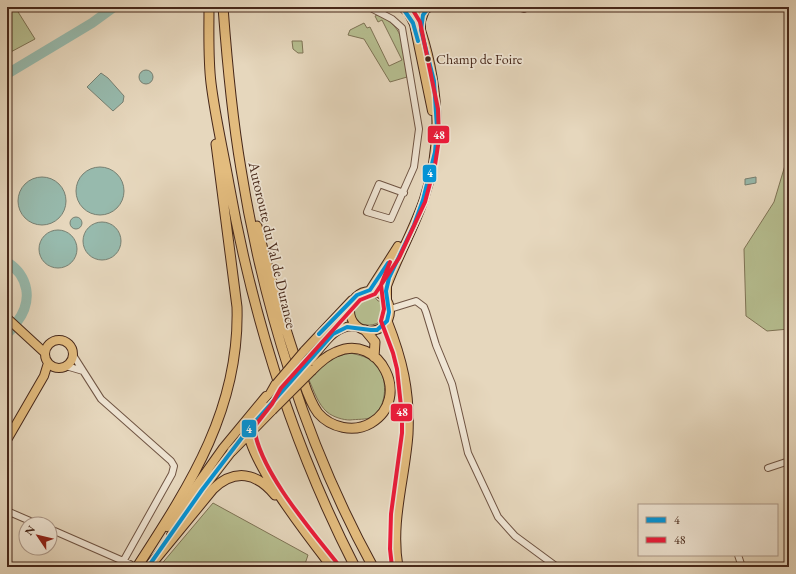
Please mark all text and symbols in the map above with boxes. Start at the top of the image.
place label: Champ de Foire [436,50,523,68]
marker: Champ de Foire [423,54,433,64]
line badge: 48 [427,125,450,144]
text: 48 [433,128,445,142]
street label: Autoroute du Val de Durance [244,159,301,330]
line badge: 4 [422,164,437,183]
text: 4 [427,166,433,180]
line badge: 48 [390,403,413,422]
text: 48 [396,405,408,419]
line badge: 4 [241,419,257,438]
text: 4 [246,422,252,436]
legend [638,504,778,556]
text: 4 [674,512,680,528]
north arrow [18,516,58,556]
text: N [22,523,38,538]
text: 48 [674,532,686,548]

